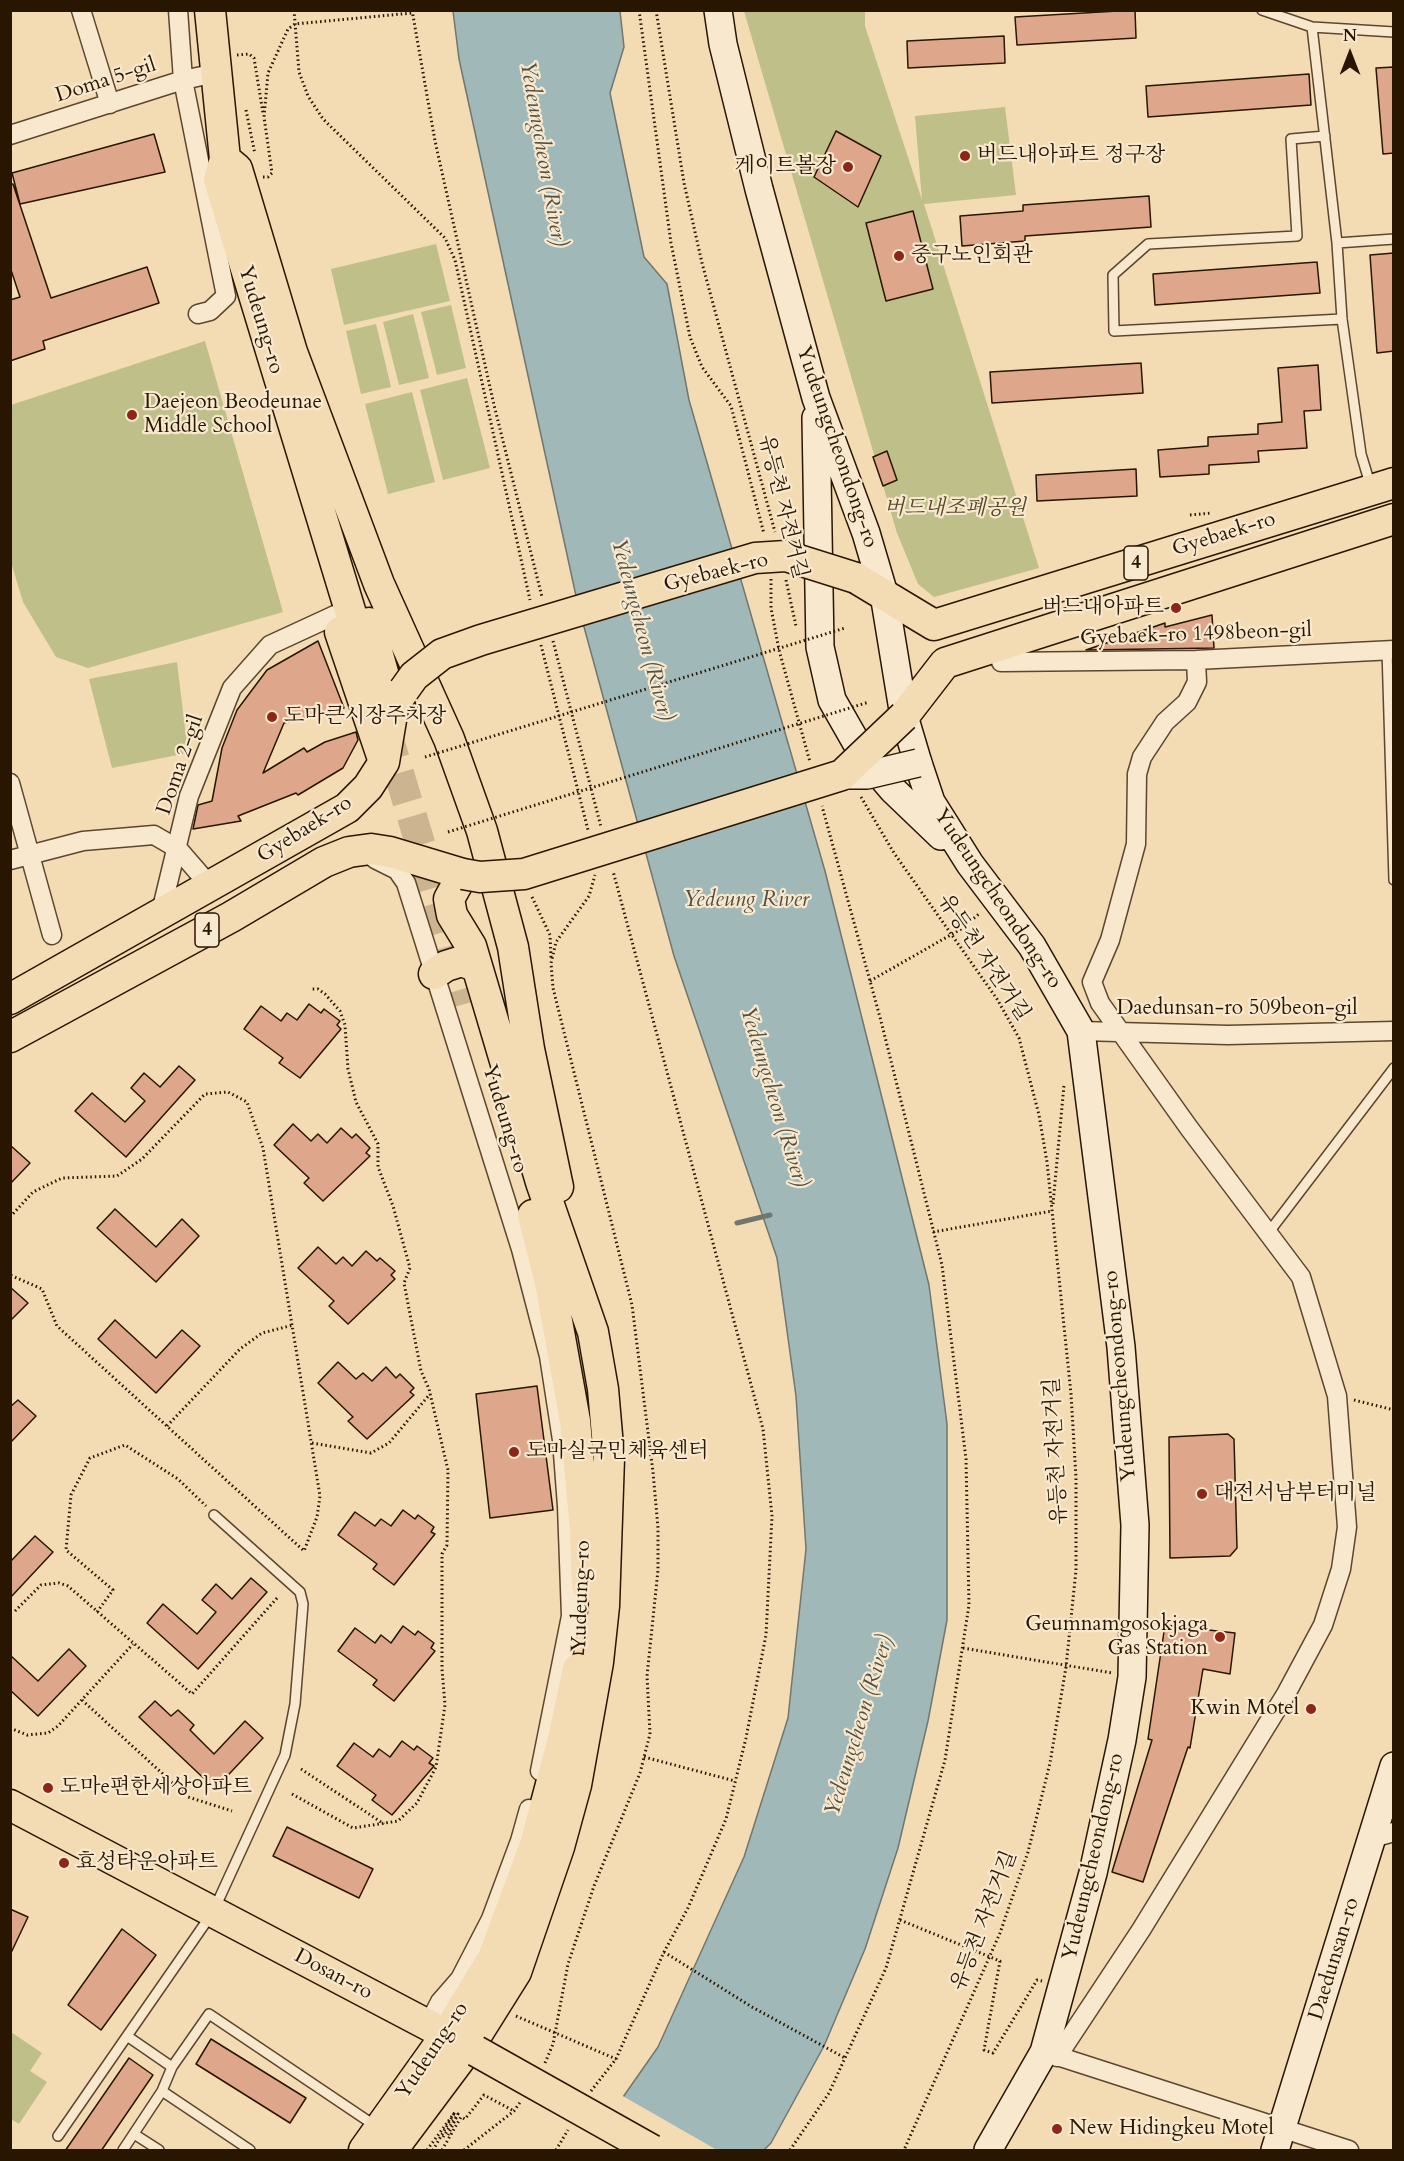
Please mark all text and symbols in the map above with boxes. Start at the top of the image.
north arrow [1320,24,1380,84]
text: N [1343,25,1357,47]
street label: Doma 5-gil [53,53,159,109]
water label: Yedeungcheon (River) [513,59,571,249]
place label: 버드내아파트 정구장 [977,143,1165,169]
marker: 버드내아파트 정구장 [958,149,972,163]
place label: 게이트볼장 [735,154,836,180]
marker: 게이트볼장 [841,160,855,174]
place label: 중구노인회관 [911,243,1033,269]
marker: 중구노인회관 [892,249,906,263]
street label: Yudeung-ro [232,263,288,377]
street label: Yudeungcheondong-ro [790,343,882,551]
place label: Daejeon Beodeunae Middle School [144,390,322,440]
marker: Daejeon Beodeunae Middle School [125,408,139,422]
street label: 유등천 자전거길 [752,432,812,582]
park label: 버드내조폐공원 [884,496,1026,522]
street label: Gyebaek-ro [1169,507,1279,563]
water label: Yedeungcheon (River) [604,536,678,724]
road number: 4 [1124,546,1148,580]
street label: Gyebaek-ro [661,548,771,598]
place label: 버드내아파트 [1042,595,1164,621]
marker: 버드내아파트 [1169,601,1183,615]
street label: Gyebaek-ro 1498beon-gil [1080,618,1312,652]
place label: 도마큰시장주차장 [284,704,446,730]
marker: 도마큰시장주차장 [265,710,279,724]
street label: Doma 2-gil [152,712,210,818]
street label: Gyebaek-ro [253,791,357,869]
street label: Yudeungcheondong-ro [927,804,1067,994]
water label: Yedeung River [683,888,809,914]
street label: 유등천 자전거길 [931,890,1035,1026]
road number: 4 [195,913,219,947]
street label: Daedunsan-ro 509beon-gil [1116,996,1358,1022]
water label: Yedeungcheon (River) [733,1003,813,1191]
street label: Yudeung-ro [476,1062,532,1176]
street label: Yudeungcheondong-ro [1099,1269,1143,1483]
street label: 유등천 자전거길 [1041,1377,1073,1525]
place label: 도마실국민체육센터 [526,1439,709,1465]
marker: 도마실국민체육센터 [507,1445,521,1459]
place label: 대전서남부터미널 [1214,1481,1376,1507]
marker: 대전서남부터미널 [1195,1487,1209,1501]
street label: Yudeung-ro [567,1540,597,1652]
place label: Geumnamgosokjaga Gas Station [1025,1612,1208,1662]
marker: Geumnamgosokjaga Gas Station [1213,1630,1227,1644]
water label: Yedeungcheon (River) [820,1632,900,1820]
place label: Kwin Motel [1190,1696,1299,1722]
marker: Kwin Motel [1304,1702,1318,1716]
street label: Yudeungcheondong-ro [1058,1751,1130,1963]
place label: 도마e편한세상아파트 [60,1775,252,1801]
marker: 도마e편한세상아파트 [41,1781,55,1795]
street label: 유등천 자전거길 [947,1848,1023,1994]
place label: 효성타운아파트 [76,1850,218,1876]
marker: 효성타운아파트 [57,1856,71,1870]
street label: Daedunsan-ro [1304,1895,1366,2023]
street label: Dosan-ro [290,1944,376,2006]
street label: Yudeung-ro [391,1998,475,2104]
place label: New Hidingkeu Motel [1069,2116,1274,2142]
marker: New Hidingkeu Motel [1050,2122,1064,2136]

